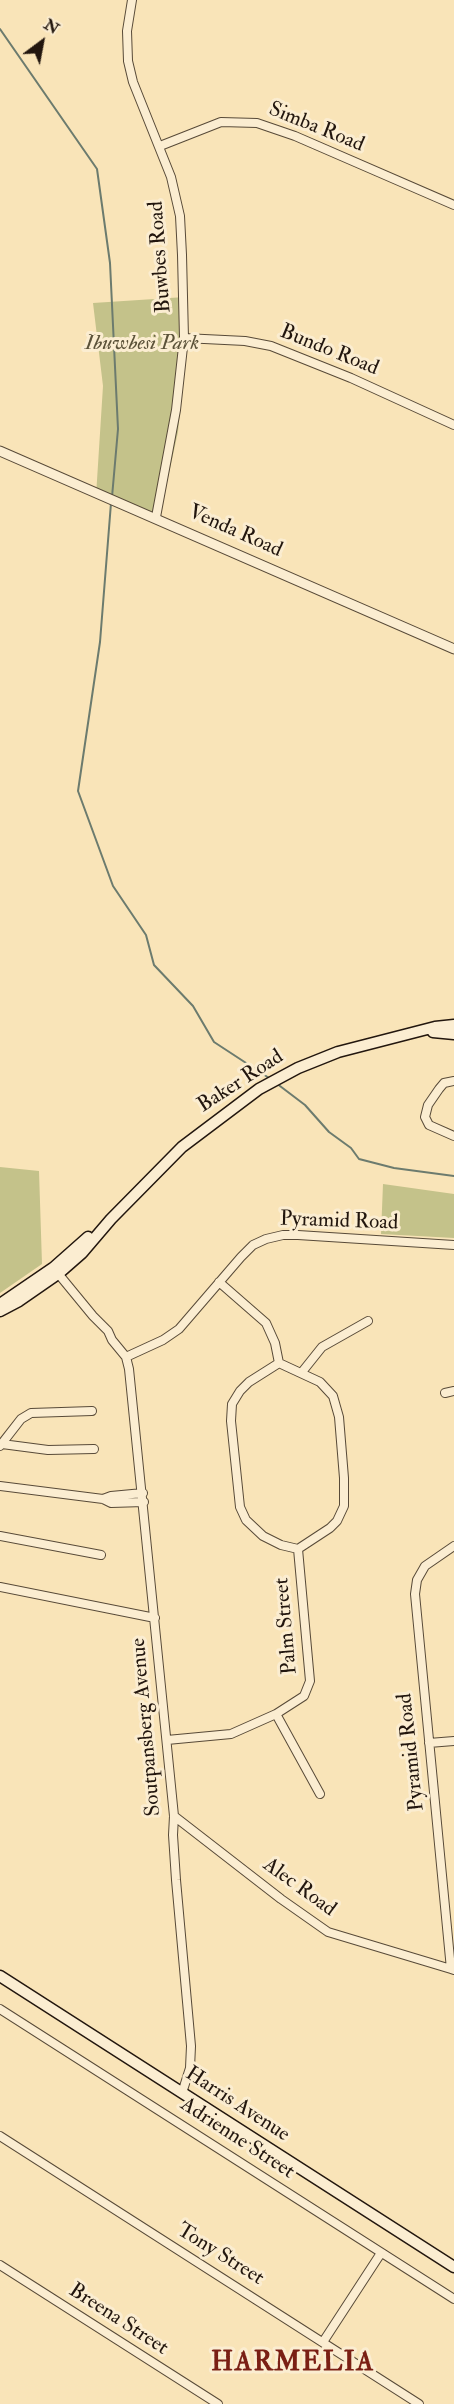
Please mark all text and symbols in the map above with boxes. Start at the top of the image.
north arrow [12,12,72,72]
text: N [40,14,63,39]
street label: Simba Road [265,97,367,159]
street label: Buwbes Road [145,200,177,314]
street label: Bundo Road [276,320,382,382]
park label: Ibuwbesi Park [85,331,199,357]
street label: Venda Road [184,500,286,564]
street label: Baker Road [193,1045,289,1119]
street label: Pyramid Road [279,1207,399,1237]
street label: Palm Street [270,1577,304,1675]
street label: Soutpansberg Avenue [127,1637,167,1817]
street label: Pyramid Road [393,1692,431,1812]
street label: Alec Road [258,1853,340,1923]
street label: Harris Avenue [180,2062,294,2148]
street label: Adrienne Street [175,2093,299,2185]
street label: Tony Street [172,2218,268,2292]
street label: Breena Street [64,2279,172,2361]
district label: HARMELIA [211,2348,375,2380]

